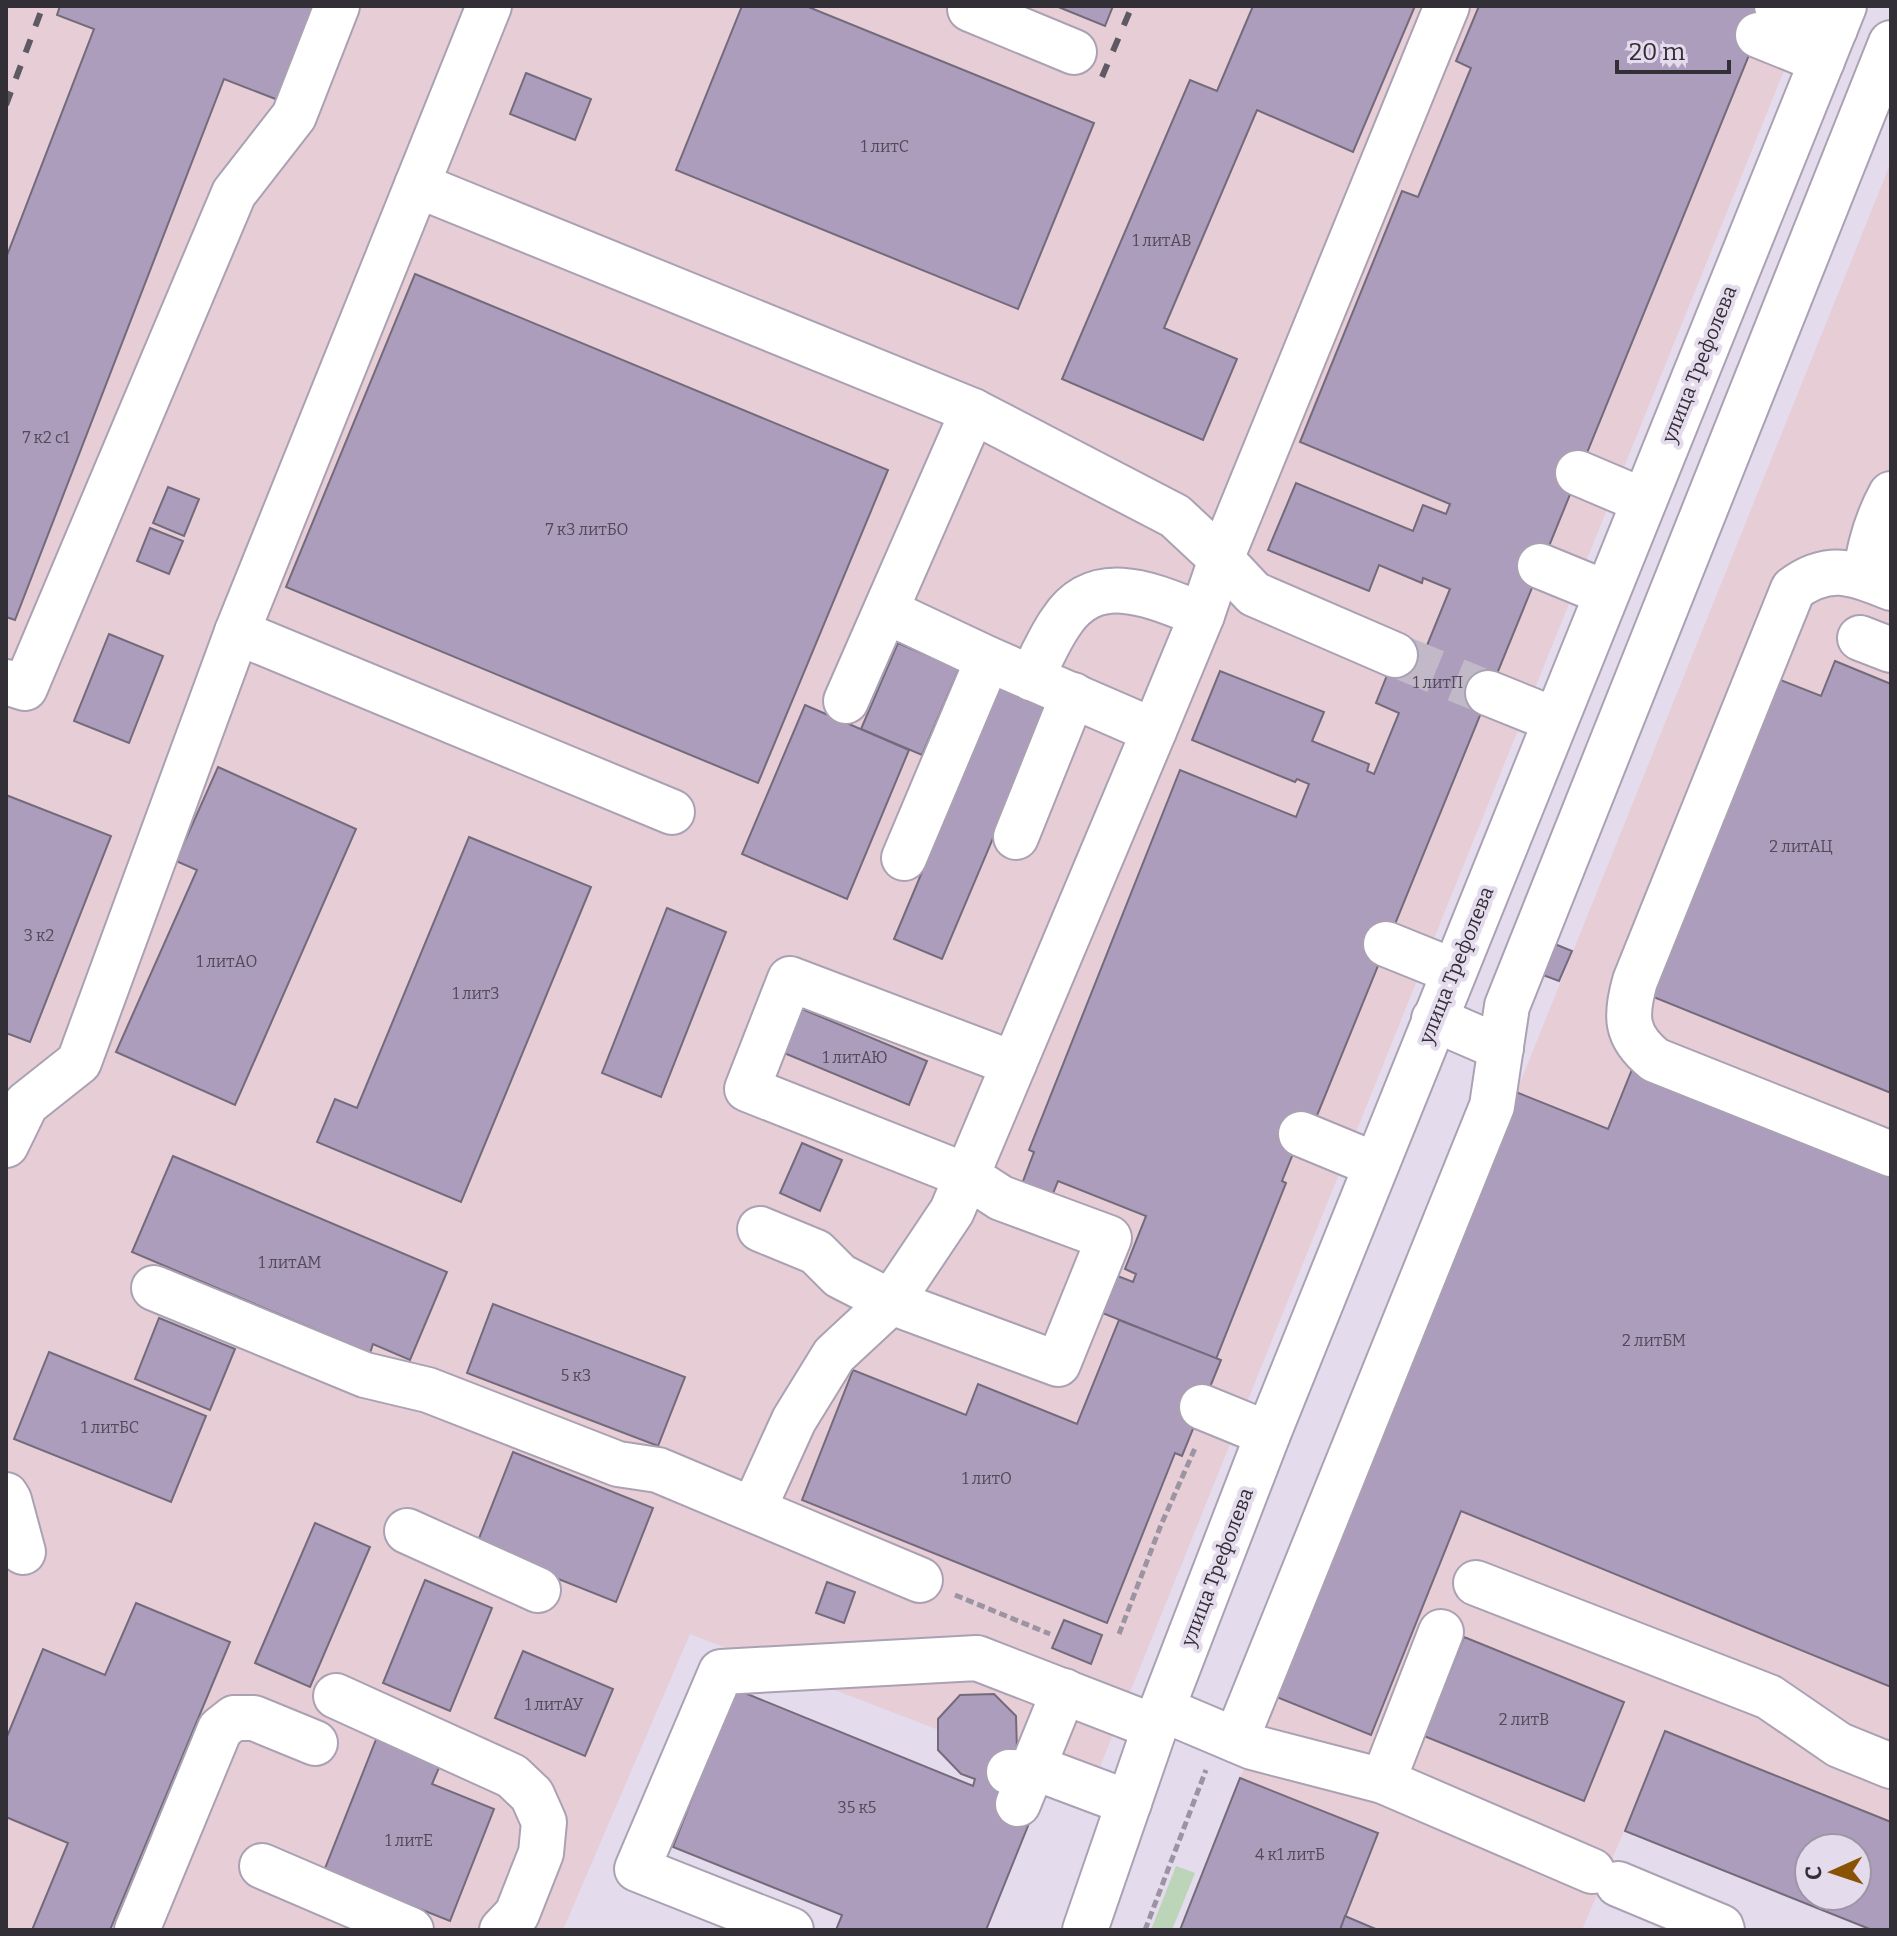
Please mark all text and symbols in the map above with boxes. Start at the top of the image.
scale bar [1617,24,1729,74]
text: 20 m [1629,38,1685,66]
house number: 1 литС [861,137,909,156]
house number: 1 литАВ [1132,231,1192,250]
street label: улица Трефолева [1656,282,1741,447]
house number: 7 к2 с1 [22,428,70,447]
house number: 7 к3 литБО [546,520,628,539]
house number: 1 литП [1413,673,1463,692]
house number: 2 литАЦ [1769,837,1833,856]
street label: улица Трефолева [1413,883,1498,1048]
house number: 3 к2 [24,926,54,945]
house number: 1 литАО [197,952,257,971]
house number: 1 литЗ [452,984,500,1003]
house number: 1 литАЮ [822,1048,888,1067]
house number: 1 литАМ [258,1253,322,1272]
house number: 2 литБМ [1622,1331,1686,1350]
house number: 5 к3 [561,1366,591,1385]
house number: 1 литБС [81,1418,139,1437]
house number: 1 литО [962,1469,1012,1488]
street label: улица Трефолева [1175,1485,1258,1650]
house number: 1 литАУ [525,1695,584,1714]
house number: 2 литВ [1499,1710,1549,1729]
house number: 35 к5 [838,1798,876,1817]
house number: 1 литЕ [385,1831,433,1850]
north arrow [1793,1832,1873,1912]
house number: 4 к1 литБ [1255,1845,1325,1864]
text: С [1800,1865,1827,1881]

